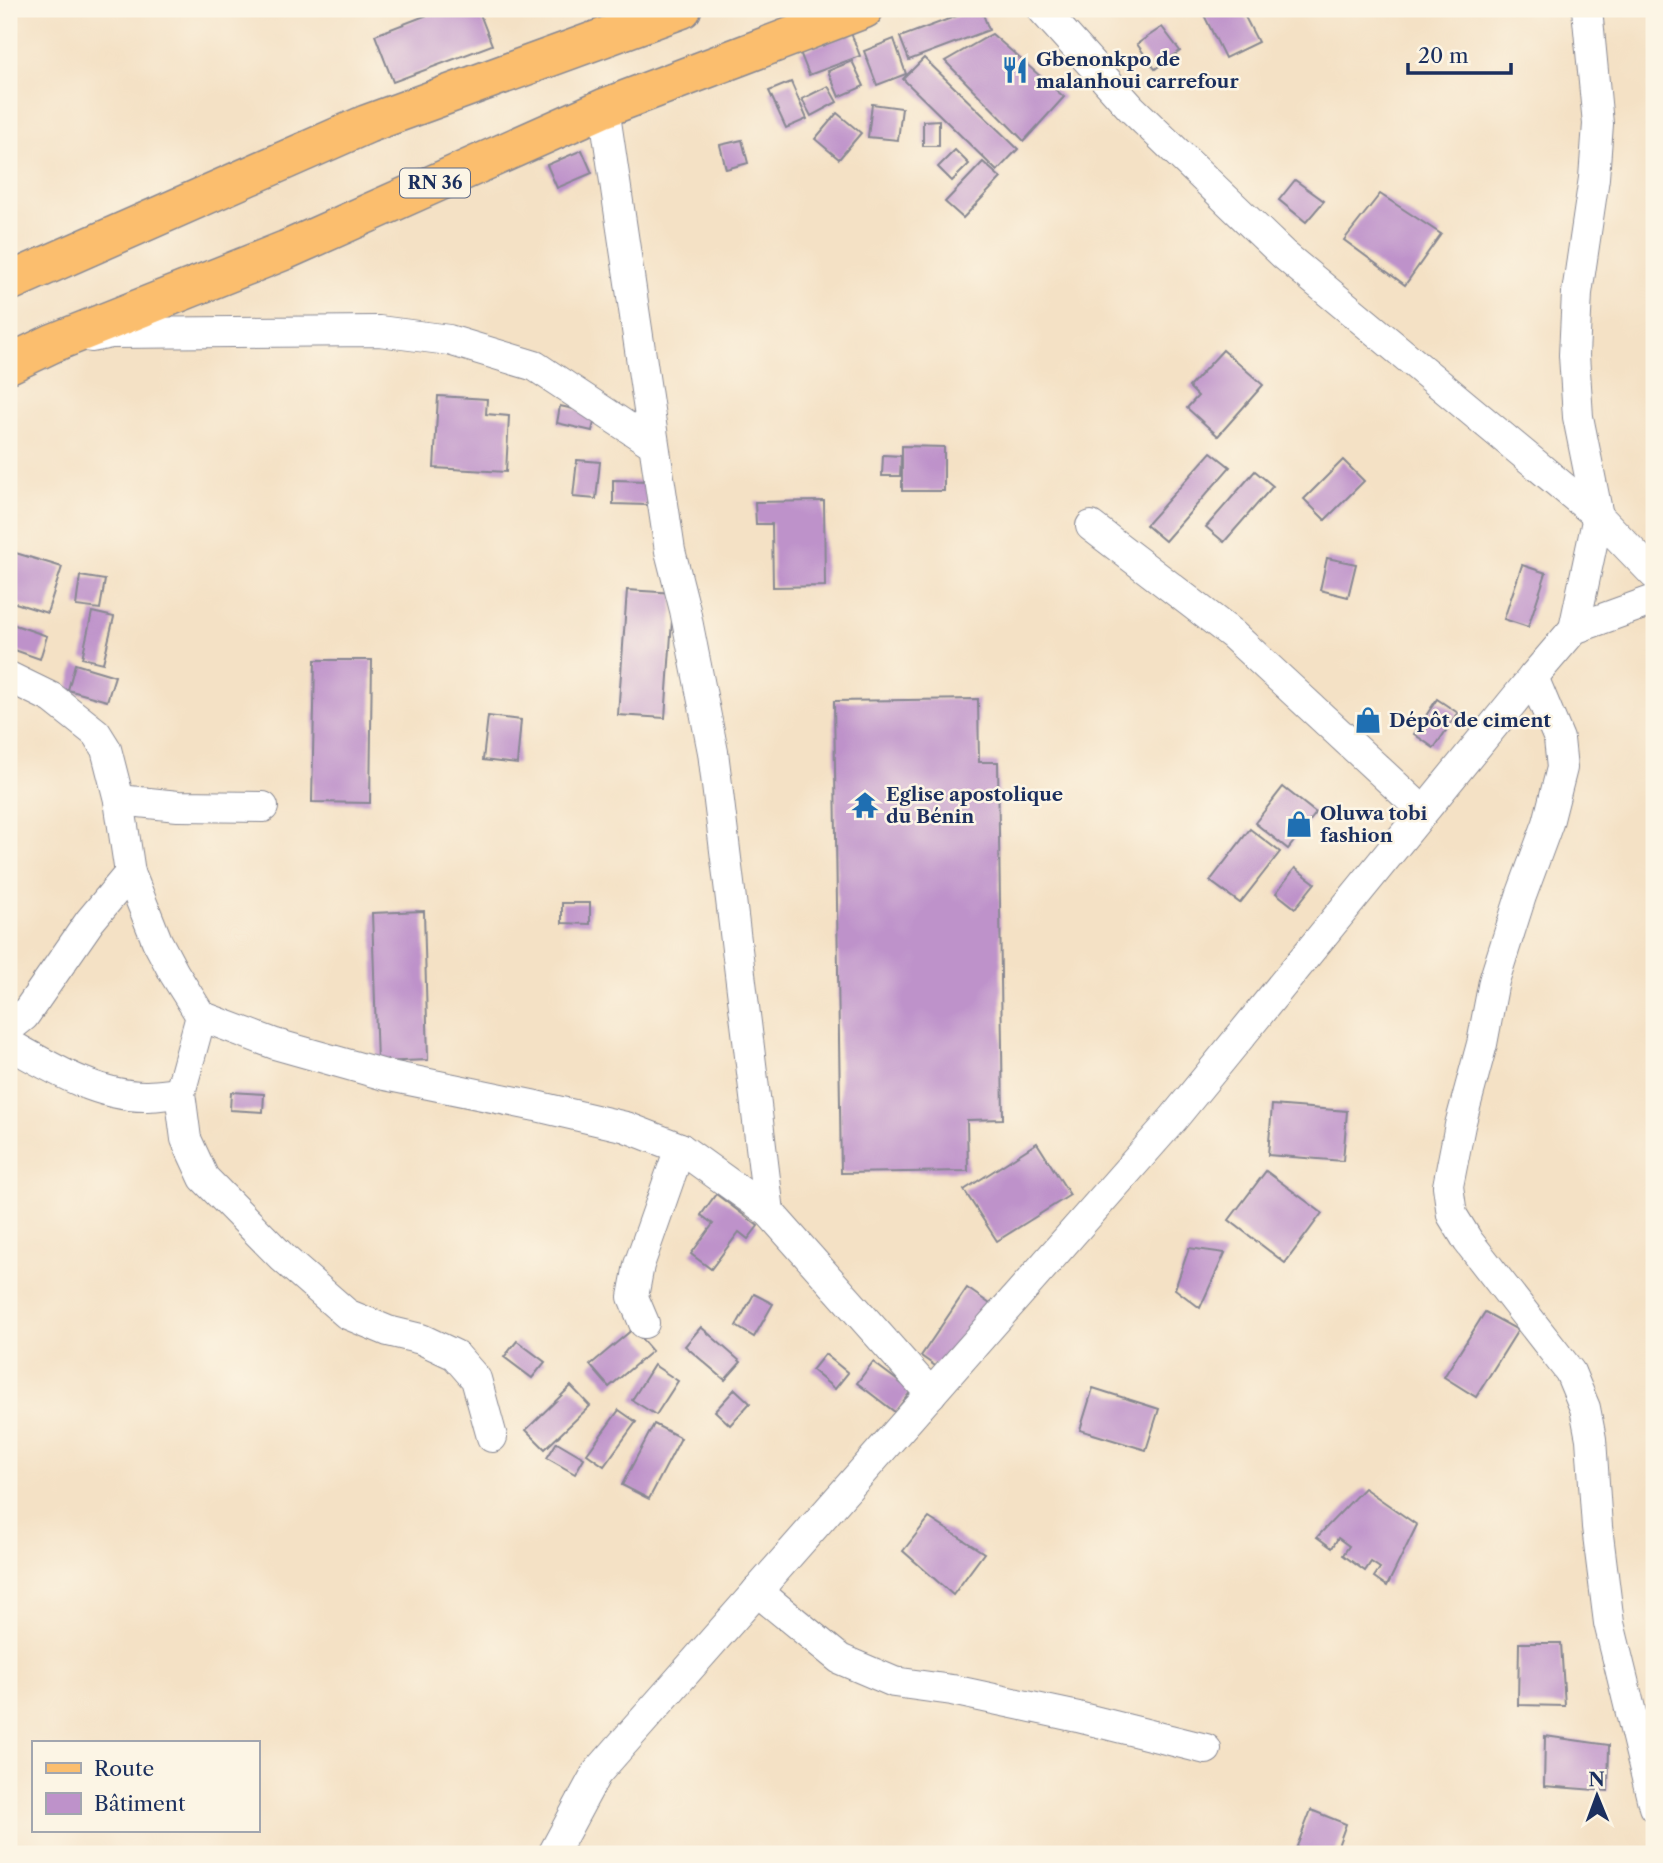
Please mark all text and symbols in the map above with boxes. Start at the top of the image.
scale bar [1408,32,1511,76]
text: 20 m [1418,43,1469,68]
place label: Gbenonkpo de malanhoui carrefour [1036,48,1239,93]
restaurant icon: Gbenonkpo de malanhoui carrefour [1000,55,1030,85]
road number: RN 36 [400,168,470,198]
shop icon: Dépôt de ciment [1353,705,1383,735]
place label: Dépôt de ciment [1389,709,1551,732]
place label: Eglise apostolique du Bénin [886,783,1063,828]
temple icon: Eglise apostolique du Bénin [850,790,880,820]
place label: Oluwa tobi fashion [1320,802,1428,847]
shop icon: Oluwa tobi fashion [1284,809,1314,839]
legend [32,1741,259,1832]
text: Route [94,1756,154,1781]
north arrow [1562,1762,1632,1832]
text: N [1588,1768,1605,1791]
text: Bâtiment [94,1791,186,1816]

